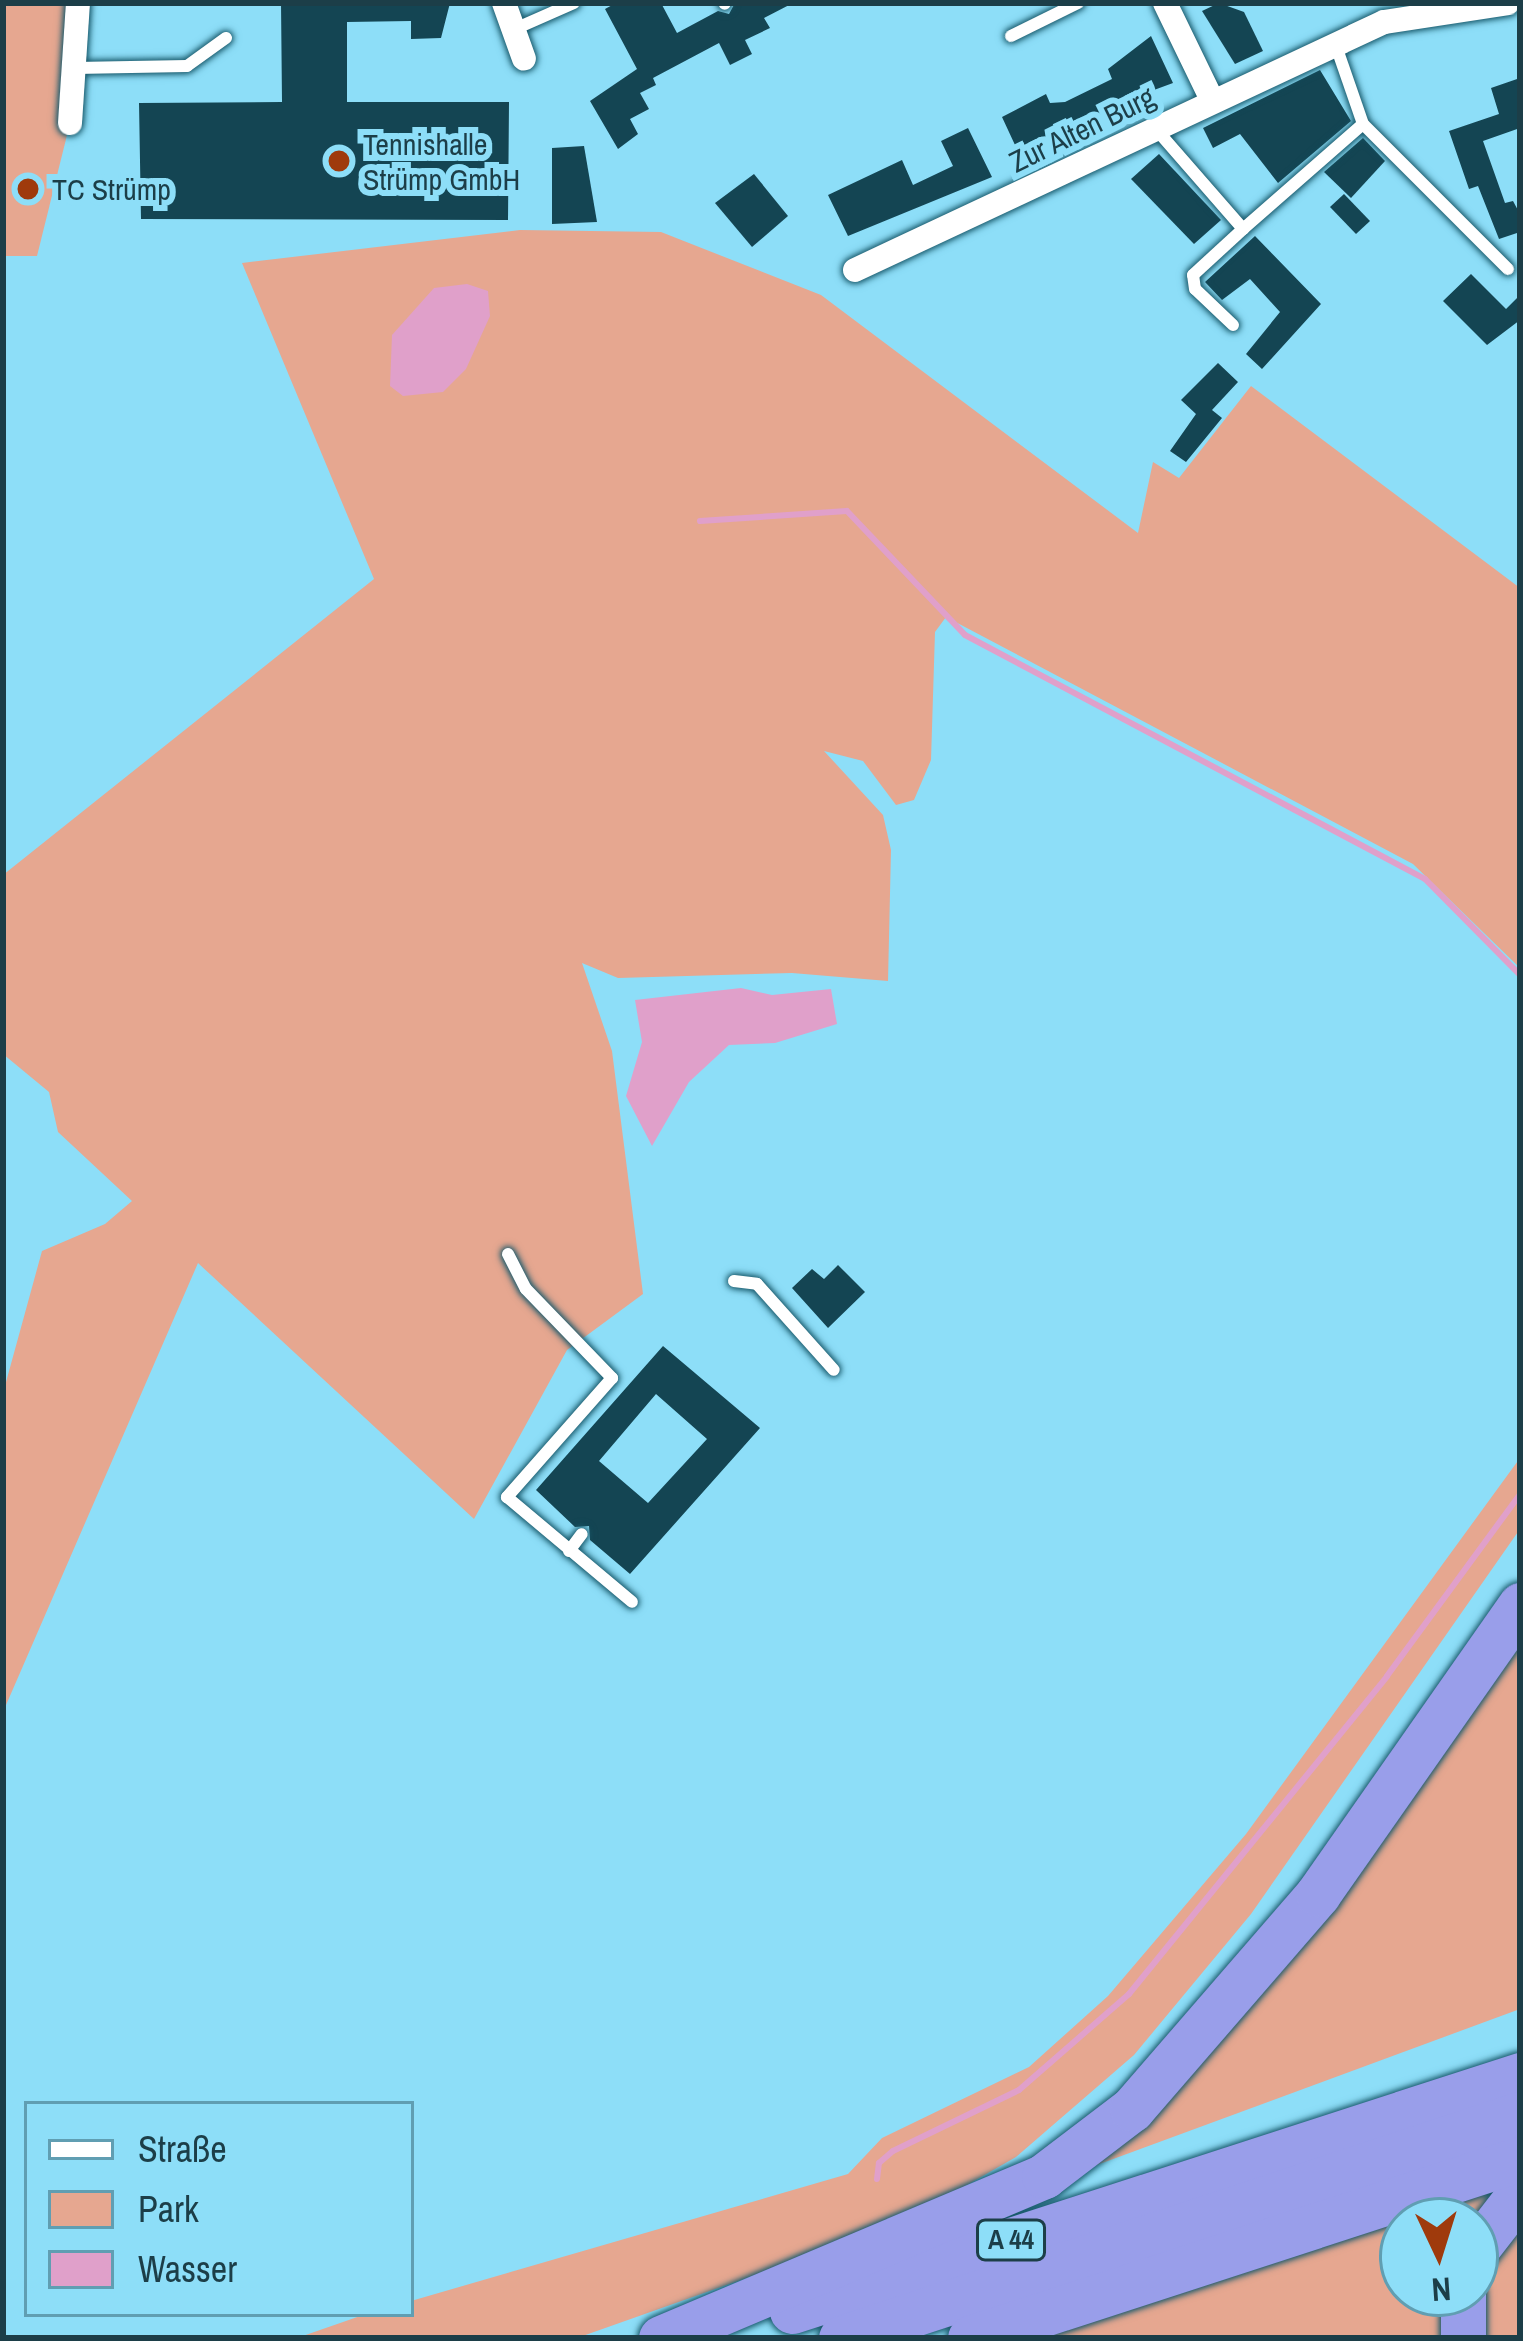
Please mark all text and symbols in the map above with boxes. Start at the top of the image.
street label: Zur Alten Burg [1003,78,1161,180]
place label: Tennishalle Strümp GmbH [363,126,520,196]
marker: Tennishalle Strümp GmbH [326,148,352,174]
place label: TC Strümp [52,171,171,207]
marker: TC Strümp [15,176,41,202]
legend [24,2101,414,2317]
text: Straße [138,2125,227,2173]
text: Park [138,2185,199,2233]
north arrow [1379,2197,1499,2317]
road number: A 44 [975,2219,1047,2261]
text: Wasser [138,2245,237,2293]
text: N [1430,2267,1453,2313]

